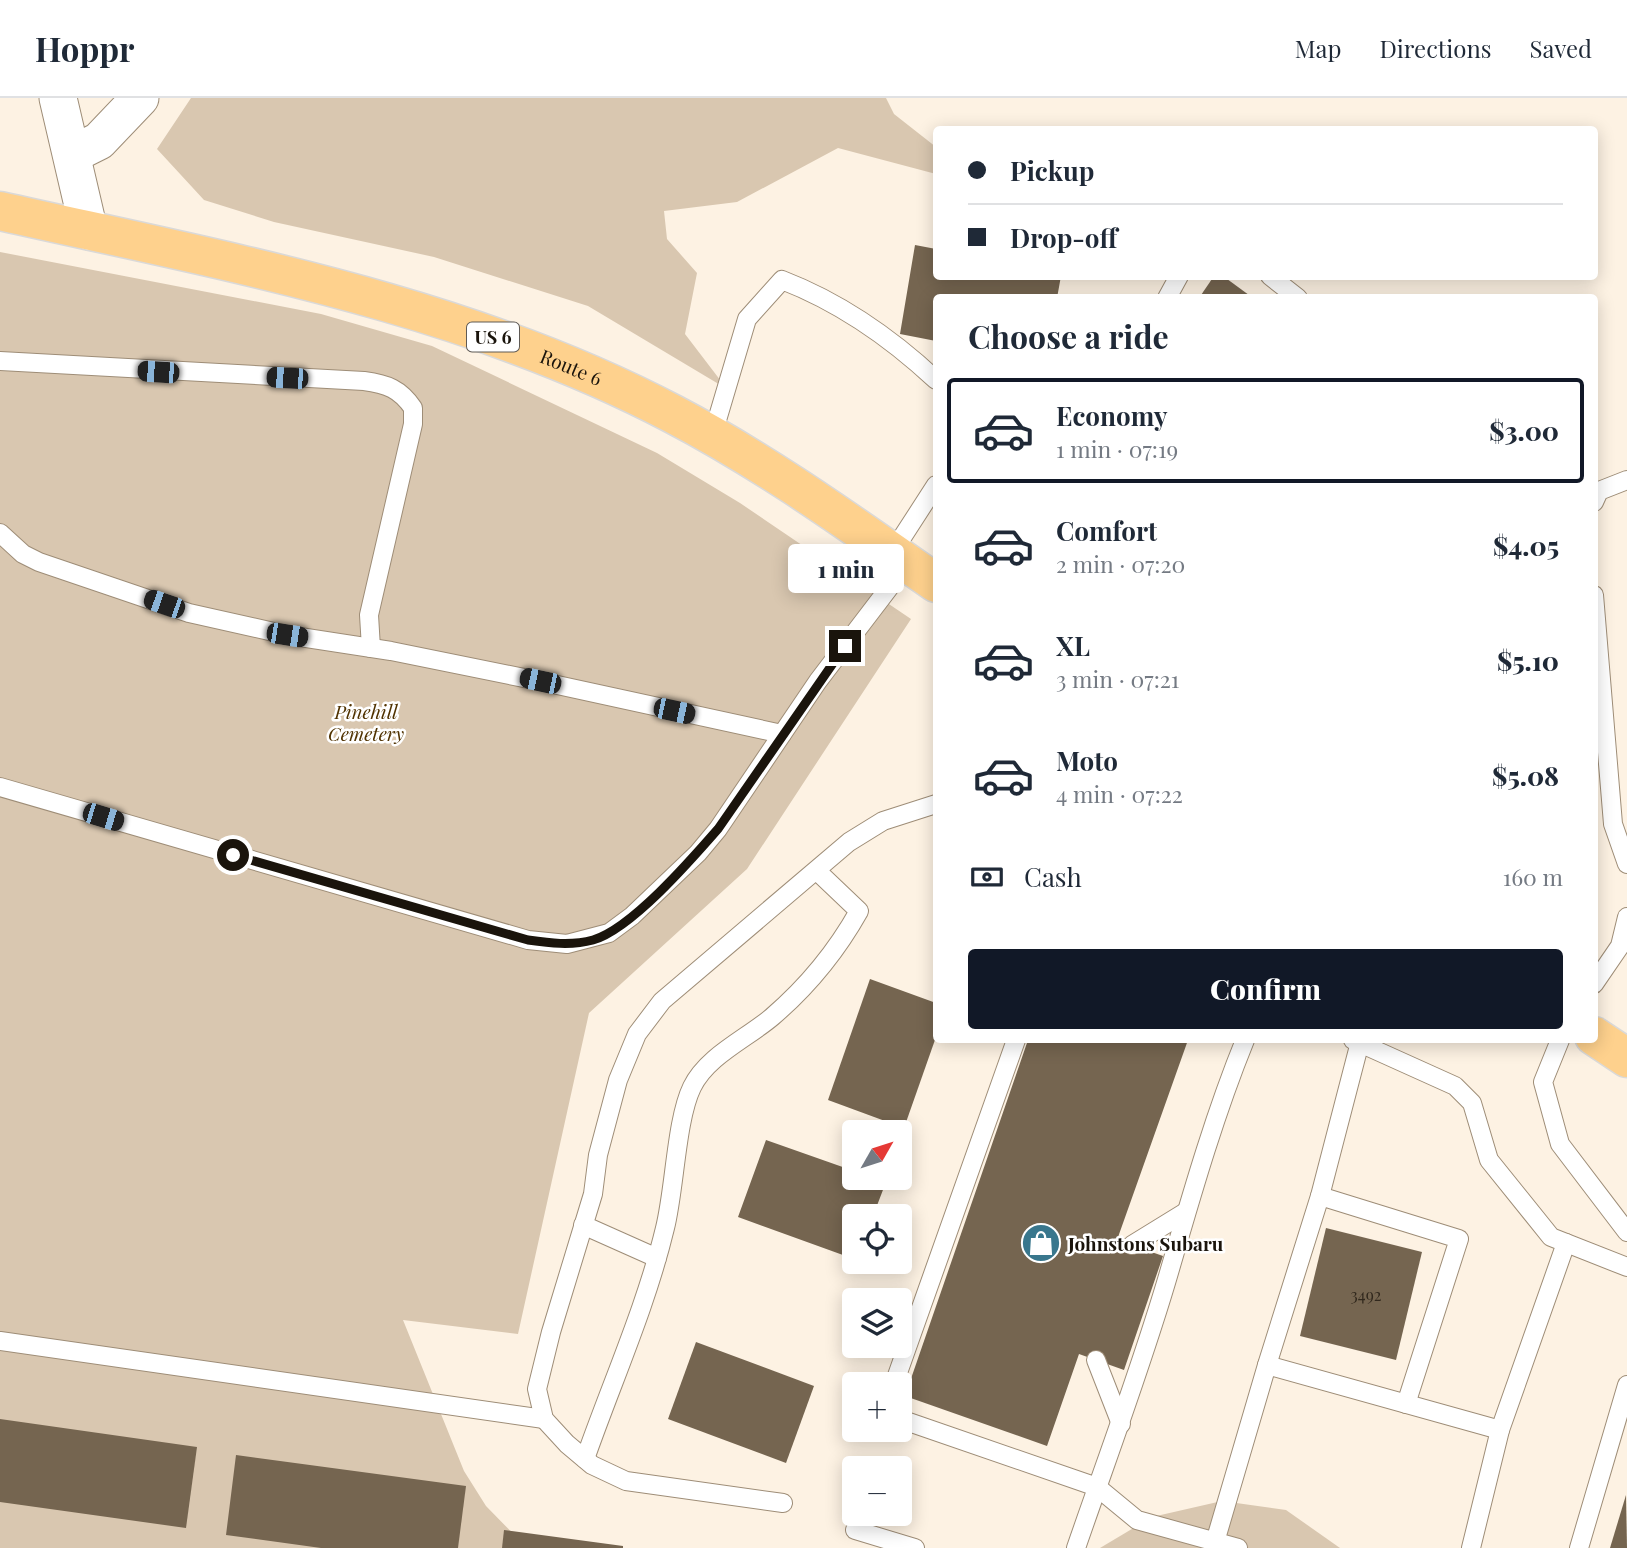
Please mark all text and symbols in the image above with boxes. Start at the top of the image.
text: Hoppr [35,26,134,70]
text: Map [1295,32,1341,64]
text: Directions [1379,32,1492,64]
text: Saved [1530,32,1592,64]
text: Pickup [1010,153,1094,188]
text: Drop-off [1010,220,1117,255]
text: Choose a ride [968,314,1169,357]
road number: US 6 [467,323,519,352]
street label: Route 6 [537,342,607,391]
car [137,360,180,384]
car [266,366,309,390]
text: Economy [1056,398,1167,433]
icon: car [972,399,1035,462]
text: $3.00 [1489,413,1559,448]
text: 1 min · 07:19 [1056,433,1178,464]
text: Comfort [1056,513,1157,548]
icon: car [972,514,1035,577]
text: $4.05 [1493,528,1559,563]
callout: 1 min [787,545,903,594]
text: 2 min · 07:20 [1056,548,1185,579]
text: 1 min [818,553,874,584]
car [141,587,188,621]
car [265,621,310,649]
text: XL [1056,628,1090,663]
icon: car [972,629,1035,692]
route end [829,630,861,662]
text: $5.10 [1497,643,1559,678]
text: 3 min · 07:21 [1056,663,1179,694]
car [518,666,563,696]
car [652,696,697,726]
park label: Pinehill Cemetery [328,698,404,746]
text: Moto [1056,743,1118,778]
icon: car [972,744,1035,807]
text: $5.08 [1492,758,1559,793]
text: 4 min · 07:22 [1056,778,1183,809]
car [80,801,127,833]
route start [217,839,249,871]
icon: cash [968,858,1006,896]
text: Cash [1024,859,1082,894]
text: 160 m [1503,861,1563,892]
button: Confirm [968,949,1563,1029]
north arrow [842,1120,912,1190]
map controls [842,1120,912,1526]
button: locate [842,1204,912,1274]
shop icon: Johnstons Subaru [1020,1222,1062,1264]
place label: Johnstons Subaru [1067,1230,1224,1256]
house number: 3492 [1351,1284,1381,1305]
button: layers [842,1288,912,1358]
button: + [842,1372,912,1442]
button: − [842,1456,912,1526]

